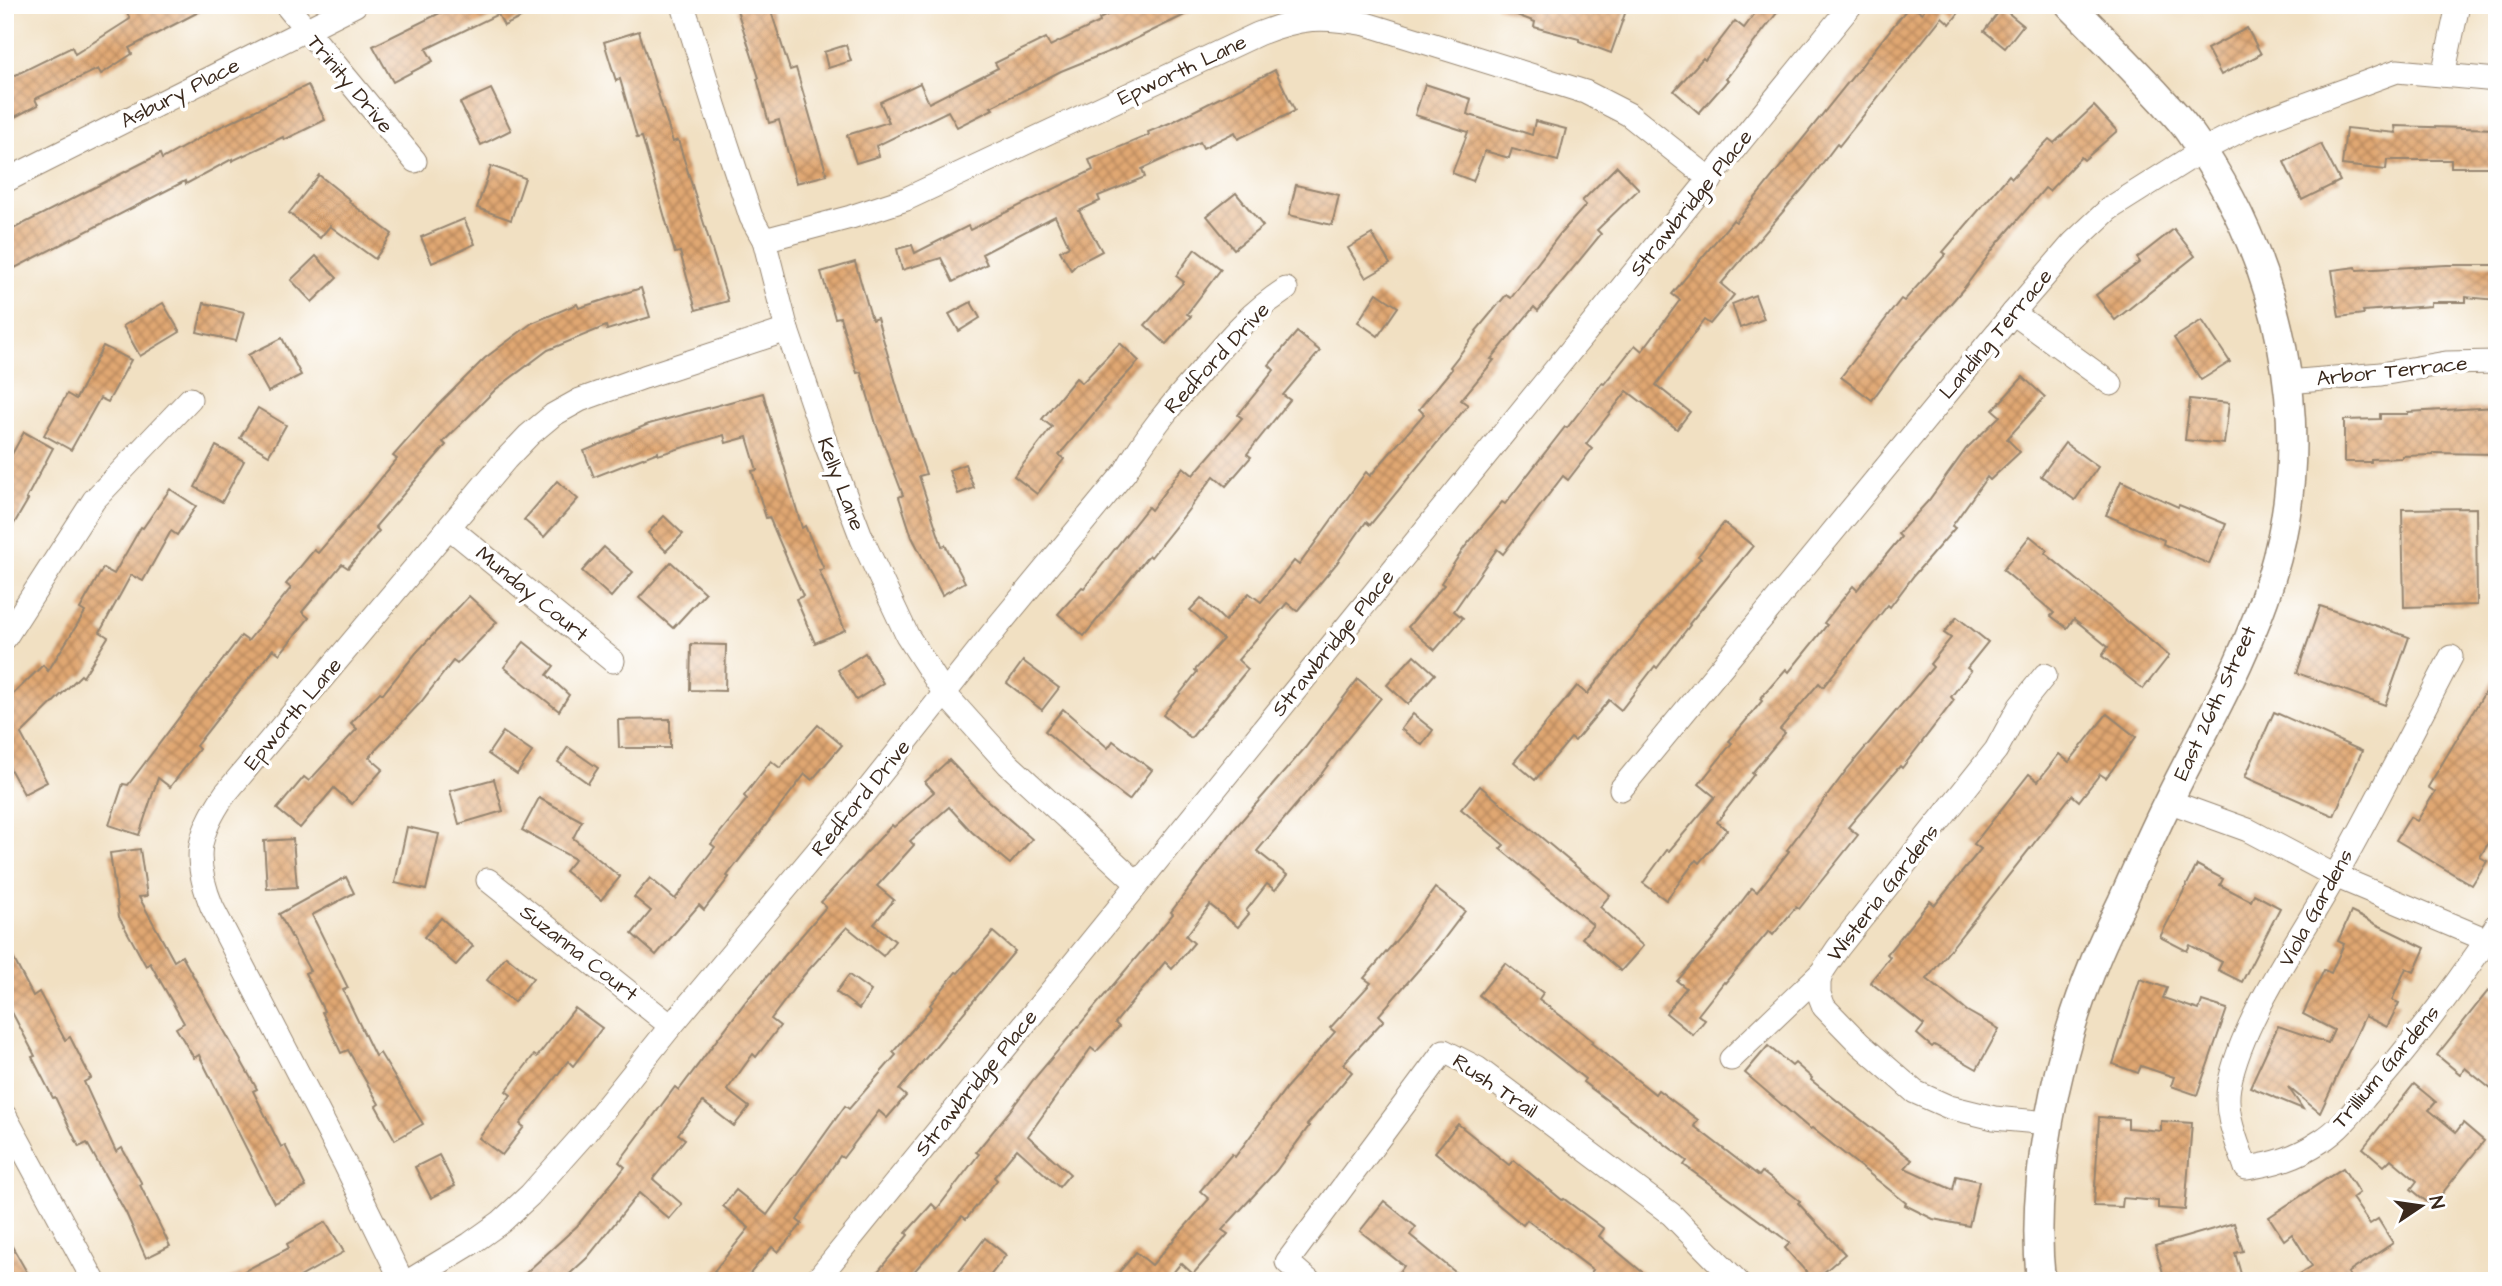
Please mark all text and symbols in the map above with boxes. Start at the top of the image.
street label: Trinity Drive [299,28,400,141]
street label: Epworth Lane [1113,28,1251,113]
street label: Asbury Place [116,51,245,137]
street label: Strawbridge Place [1623,123,1761,284]
street label: Landing Terrace [1933,262,2061,407]
street label: Redford Drive [1158,296,1276,420]
street label: Arbor Terrace [2315,349,2469,393]
street label: Kelly Lane [808,433,872,536]
street label: Munday Court [468,540,595,650]
street label: Strawbridge Place [1265,563,1403,724]
street label: East 26th Street [2166,620,2264,785]
street label: Epworth Lane [237,651,350,777]
street label: Redford Drive [805,733,917,863]
street label: Wisteria Gardens [1820,818,1946,968]
street label: Viola Gardens [2272,844,2360,972]
street label: Suzanna Court [514,898,645,1009]
street label: Trillium Gardens [2326,999,2446,1135]
street label: Strawbridge Place [908,1003,1046,1164]
street label: Rush Trail [1447,1047,1543,1125]
north arrow [2386,1170,2456,1240]
text: N [2422,1194,2451,1211]

